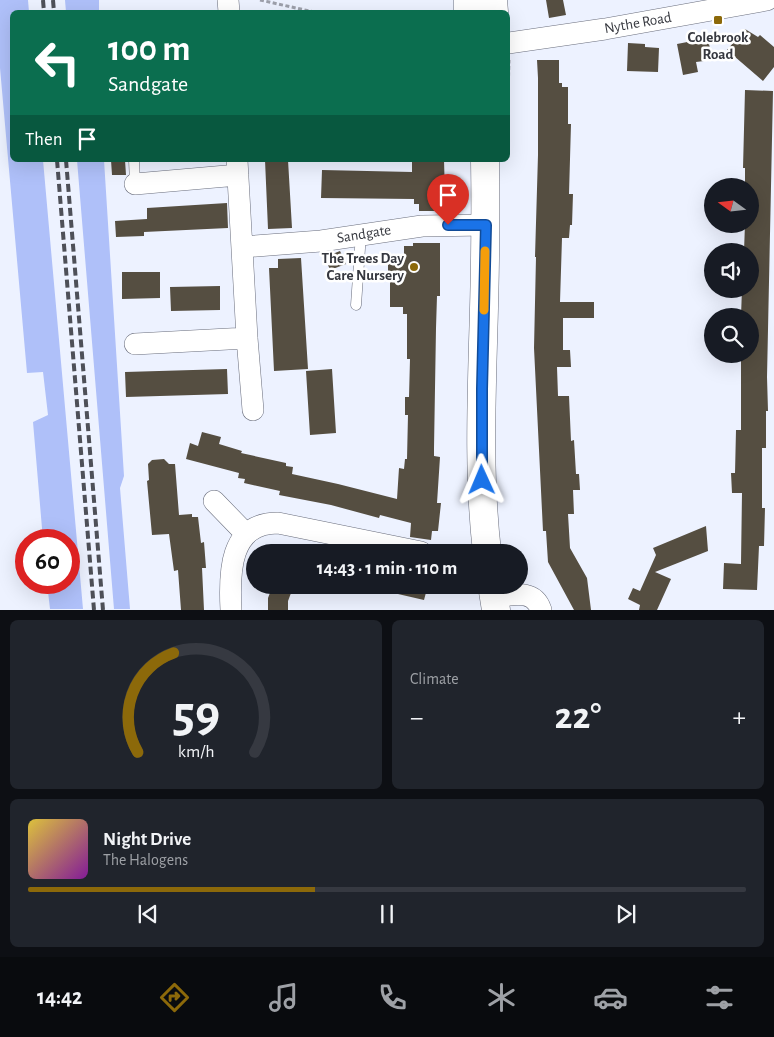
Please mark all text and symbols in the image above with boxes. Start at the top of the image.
street label: Nythe Road [603,10,673,36]
marker: Colebrook Road [712,14,724,26]
icon: left [25,30,90,95]
place label: Colebrook Road [687,30,749,62]
text: 100 m [108,32,191,67]
text: Sandgate [108,73,188,95]
icon: arrive [73,125,101,153]
text: Then [25,130,63,149]
pin [427,174,469,225]
north arrow [704,178,759,232]
map controls [704,178,759,363]
icon: arrive [434,181,462,209]
street label: Sandgate [336,222,392,246]
button: sound [704,243,759,298]
place label: The Trees Day Care Nursery [321,251,404,283]
marker: The Trees Day Care Nursery [408,261,420,273]
button: search [704,308,759,363]
position arrow [455,453,507,505]
speed limit sign: 60 [15,529,80,594]
text: 14:43 · 1 min · 110 m [317,559,457,578]
text: Climate [410,671,459,687]
text: 59 [172,689,220,741]
text: 22° [555,698,601,736]
text: − [410,704,423,732]
text: + [733,704,746,732]
text: km/h [178,743,214,761]
text: Night Drive [103,830,191,849]
text: The Halogens [103,852,188,868]
icon: previous [134,900,162,928]
icon: pause [373,900,401,928]
icon: next [612,900,640,928]
icon: directions [157,980,192,1015]
icon: music [266,980,301,1015]
icon: phone [375,980,410,1015]
icon: climate [484,980,519,1015]
icon: car [593,980,628,1015]
icon: filters [702,980,737,1015]
text: 14:42 [37,986,82,1008]

